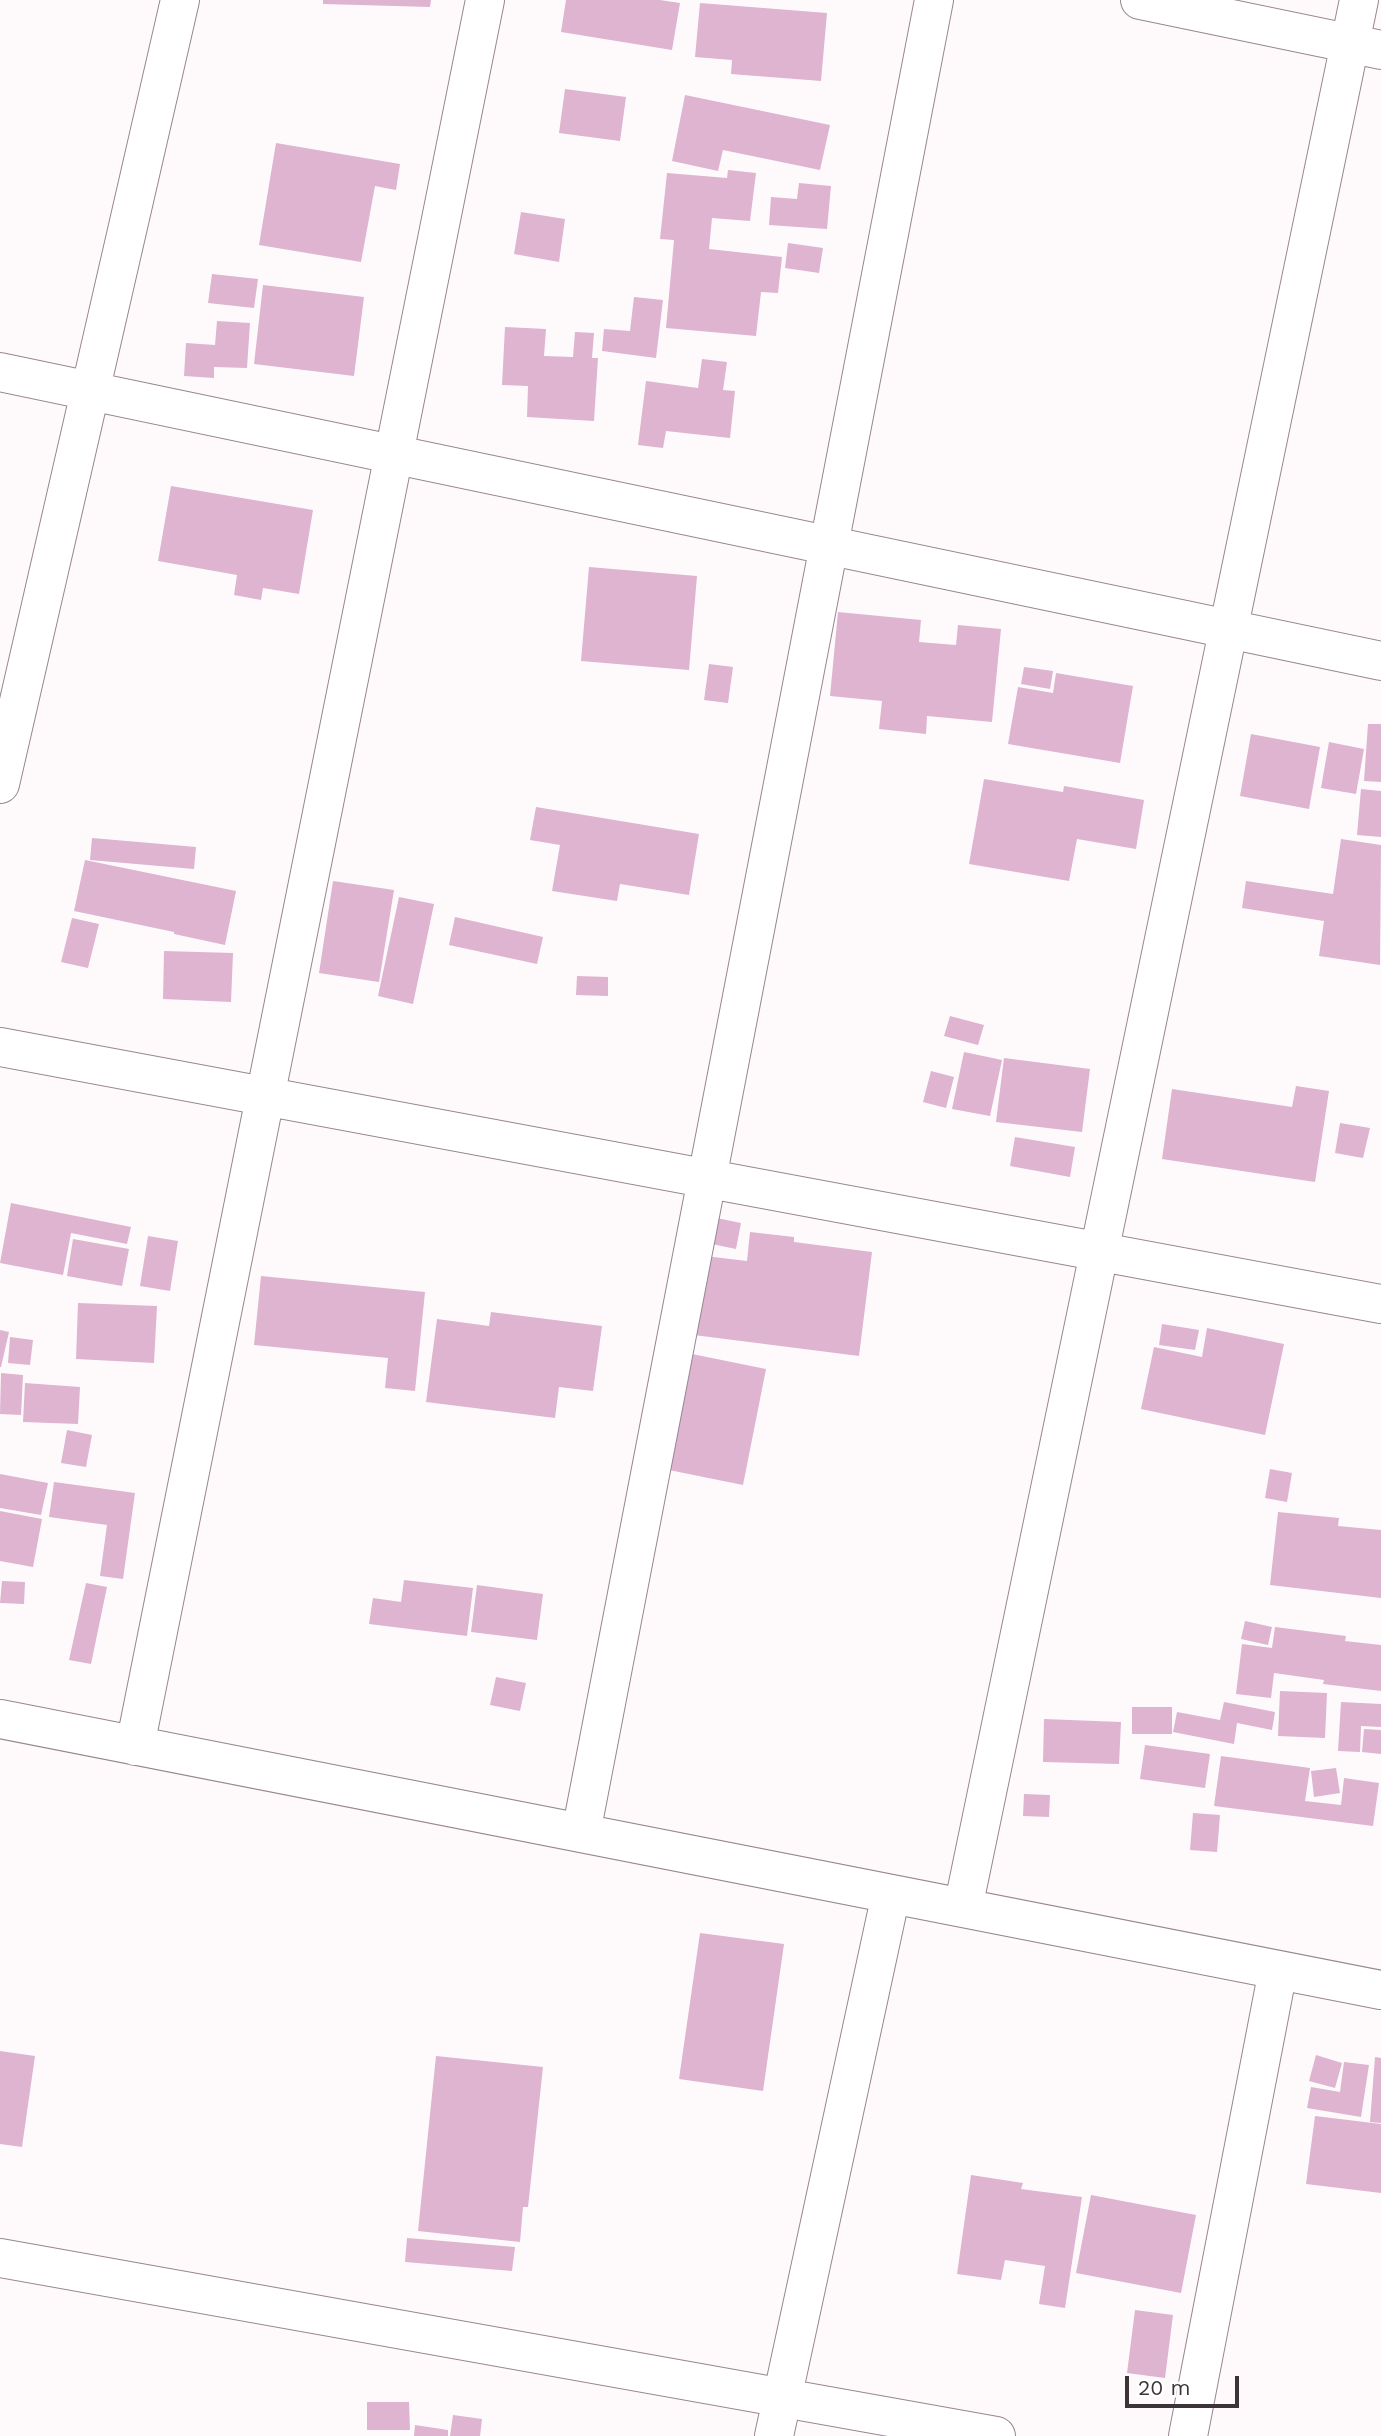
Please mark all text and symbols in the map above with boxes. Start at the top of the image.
scale bar [1129,2362,1243,2406]
text: 20 m [1138,2375,1190,2400]

